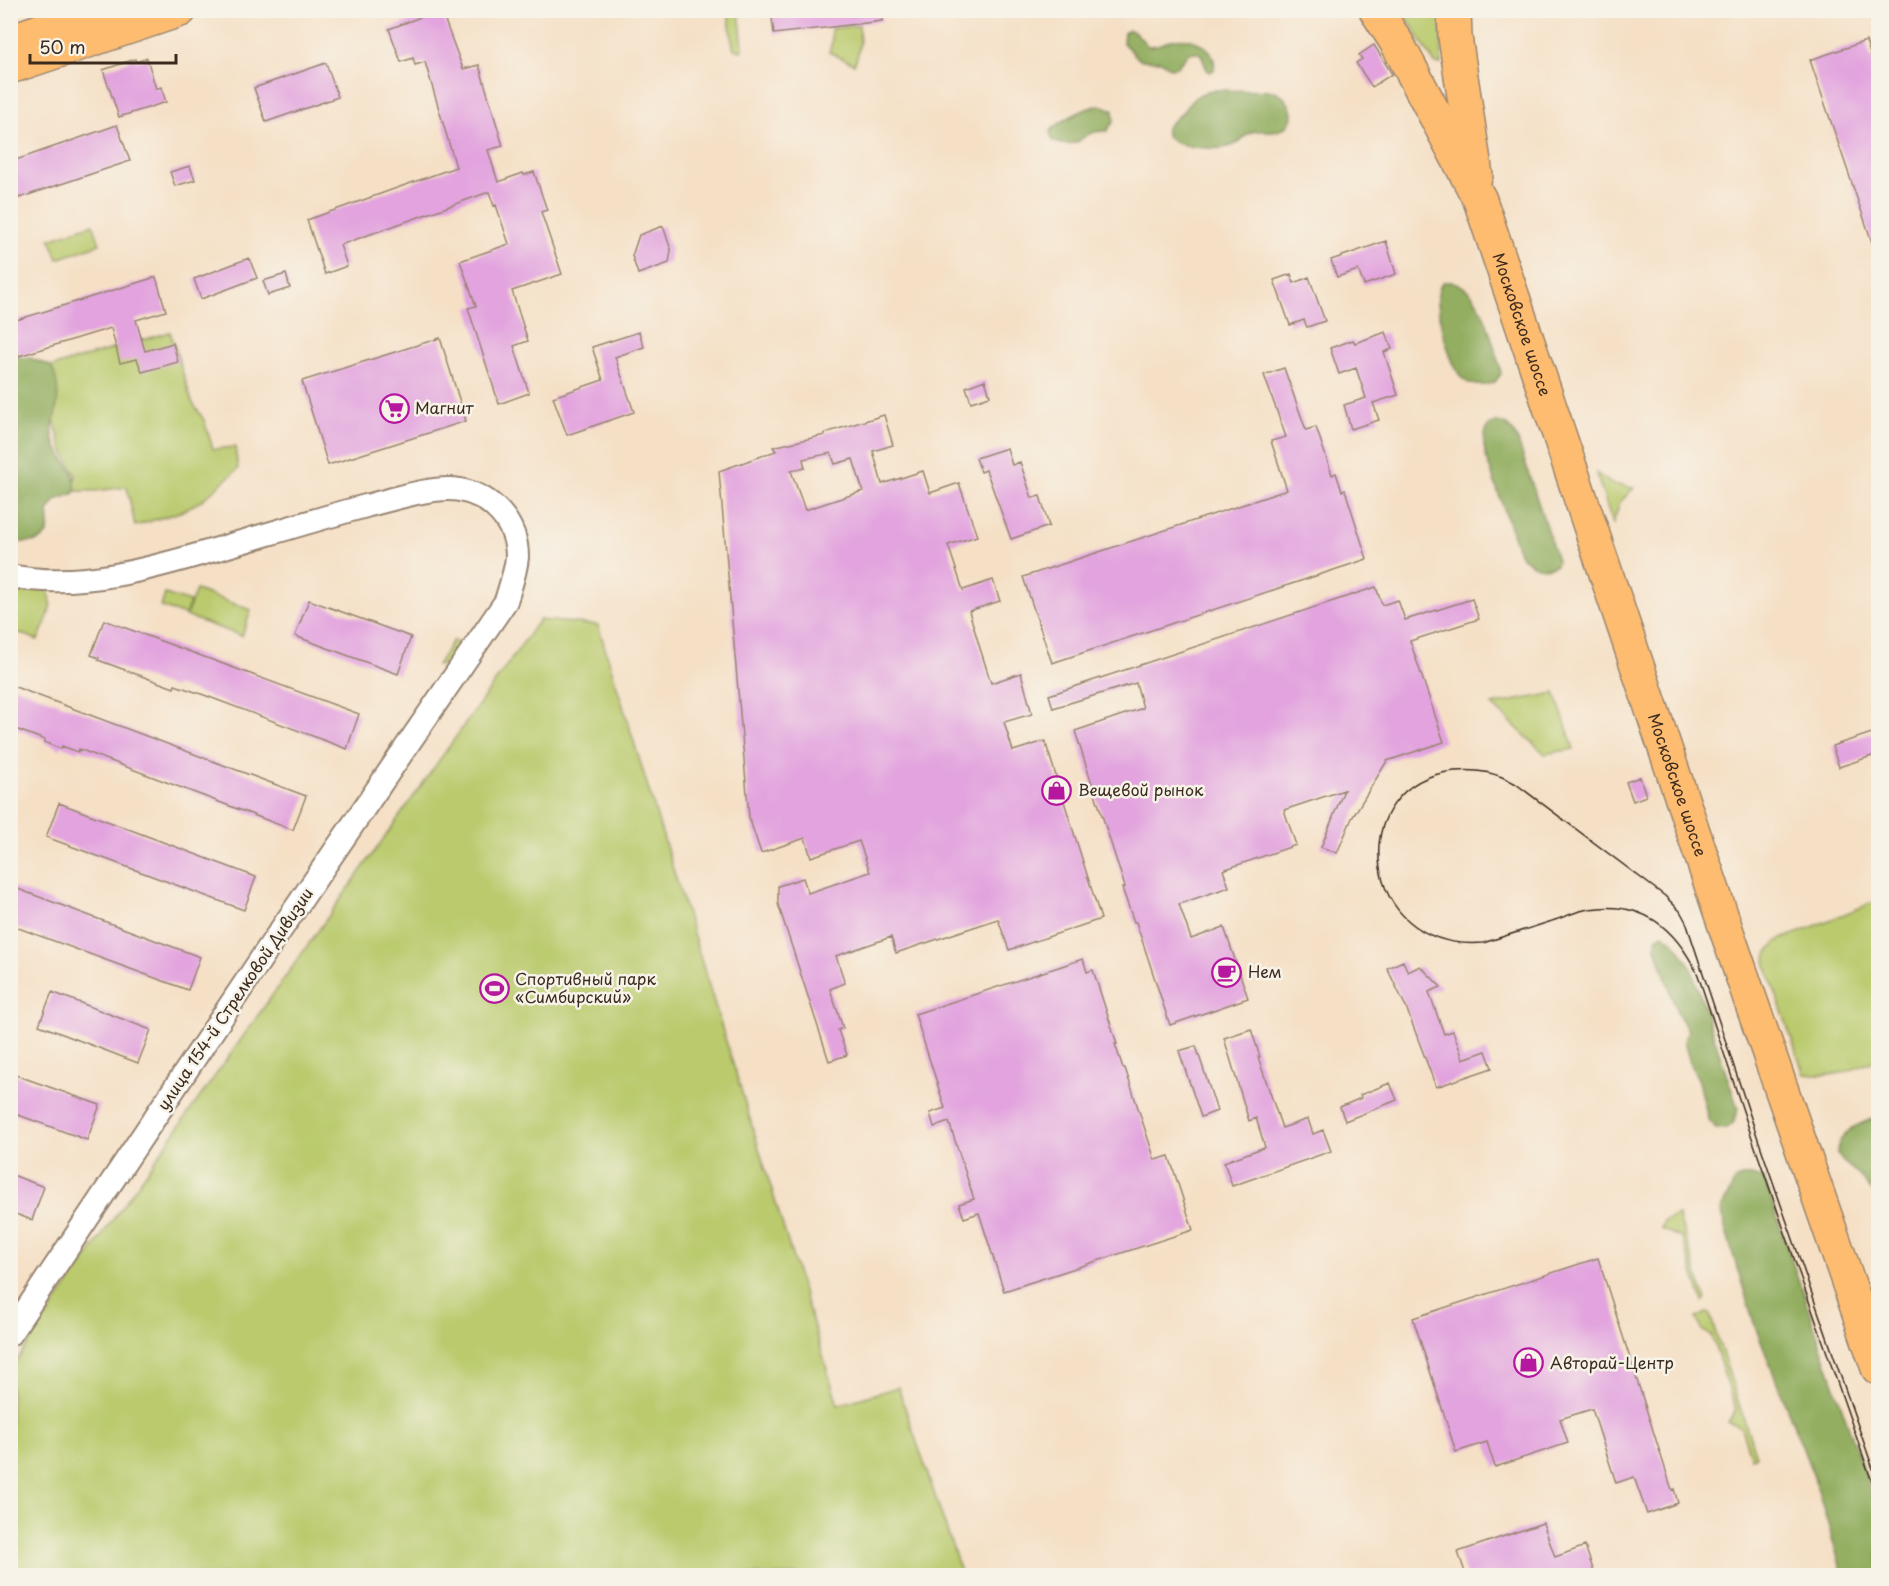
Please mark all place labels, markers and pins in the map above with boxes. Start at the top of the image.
supermarket icon: Магнит [378,392,410,424]
place label: Магнит [415,395,475,419]
shop icon: Вещевой рынок [1041,774,1073,806]
place label: Вещевой рынок [1078,777,1204,801]
cafe icon: Нем [1211,956,1243,988]
place label: Нем [1248,959,1282,983]
place label: Спортивный парк «Симбирский» [515,966,656,1008]
sports icon: Спортивный парк «Симбирский» [478,972,510,1004]
shop icon: Авторай-Центр [1513,1347,1545,1379]
place label: Авторай-Центр [1550,1350,1674,1374]

